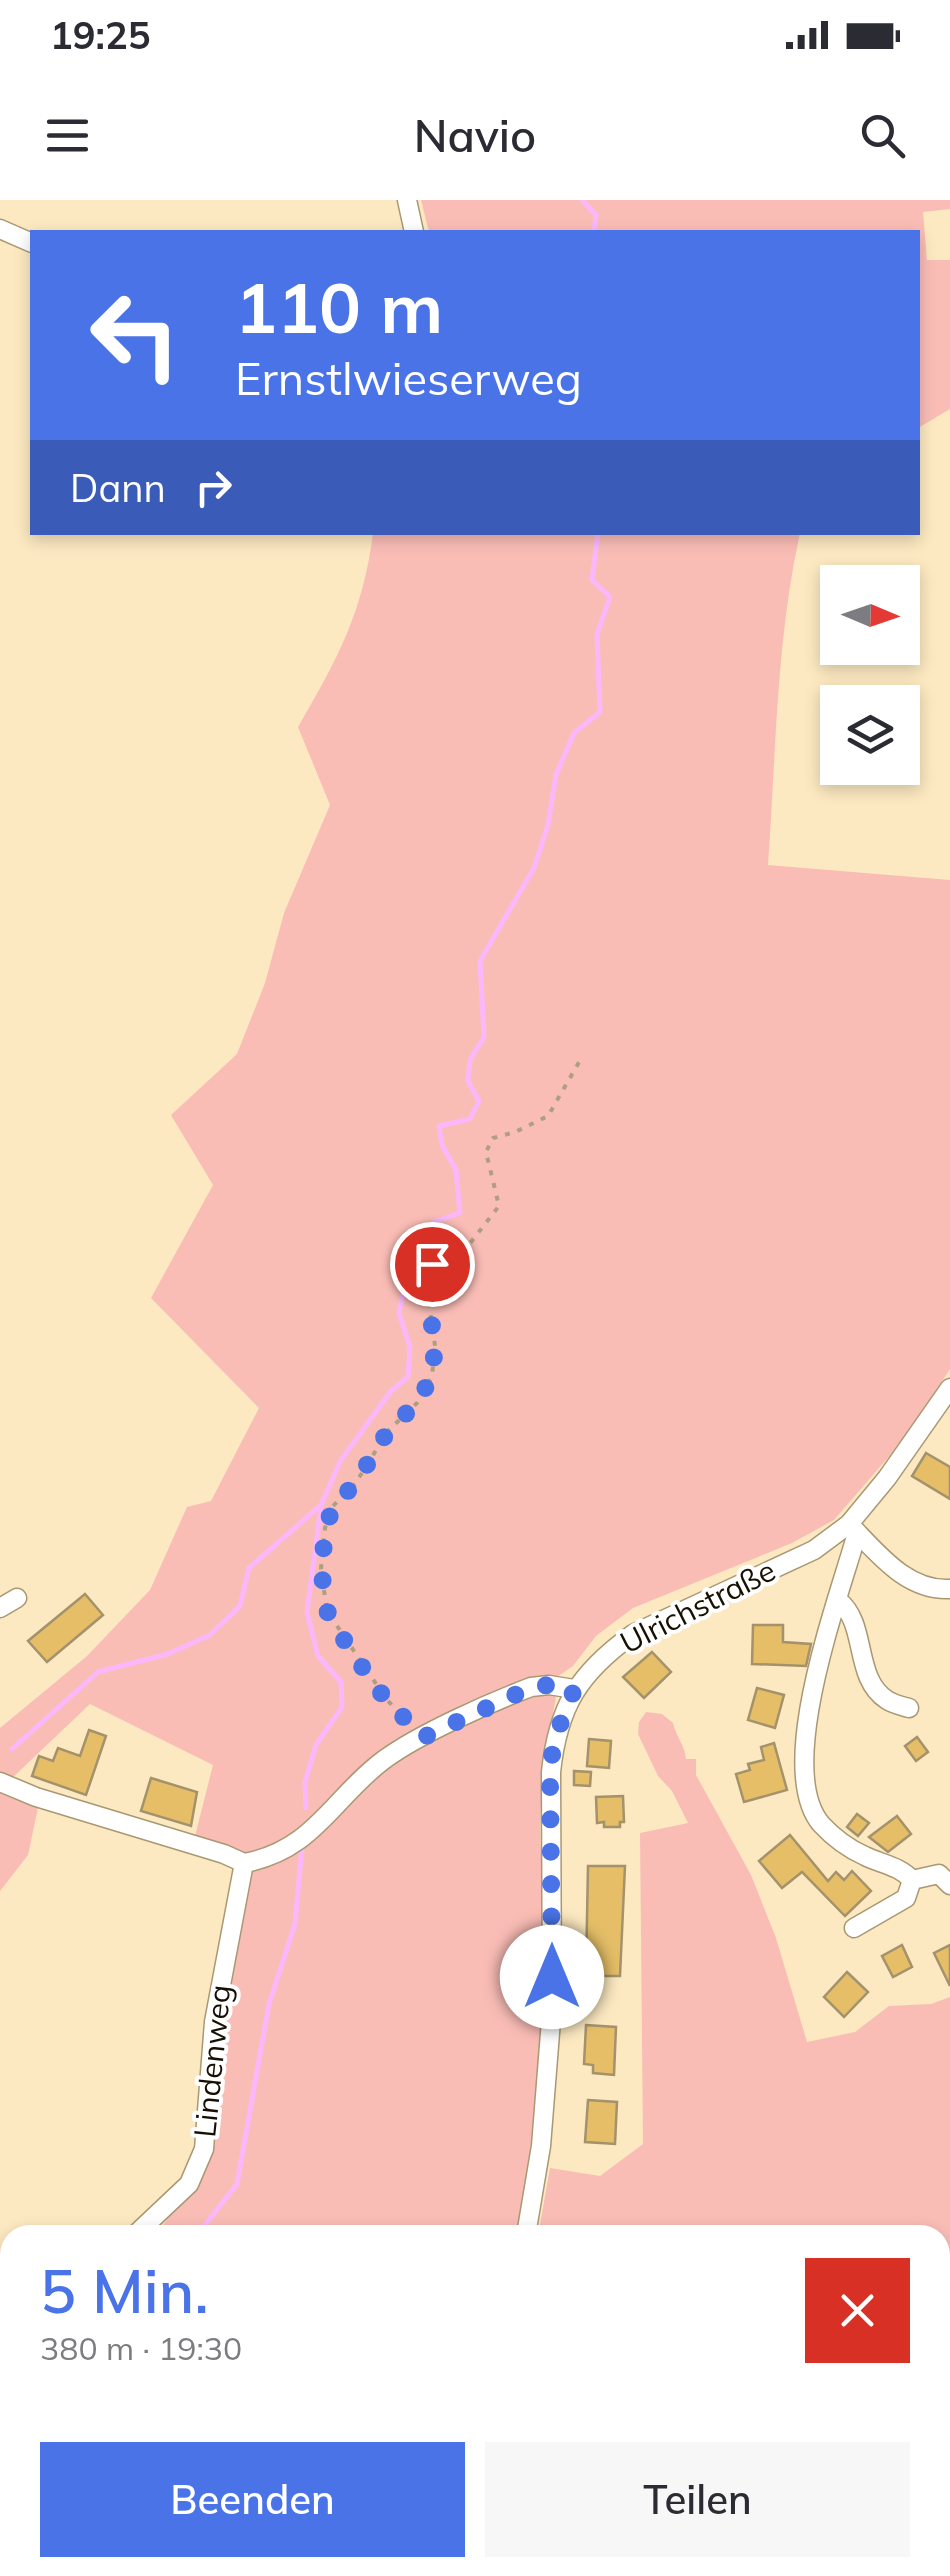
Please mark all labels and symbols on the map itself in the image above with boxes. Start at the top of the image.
north arrow [820,565,920,665]
pin [390,1222,475,1307]
street label: Ulrichstraße [614,1551,781,1661]
position arrow [500,1925,604,2029]
street label: Lindenweg [185,1983,239,2139]

